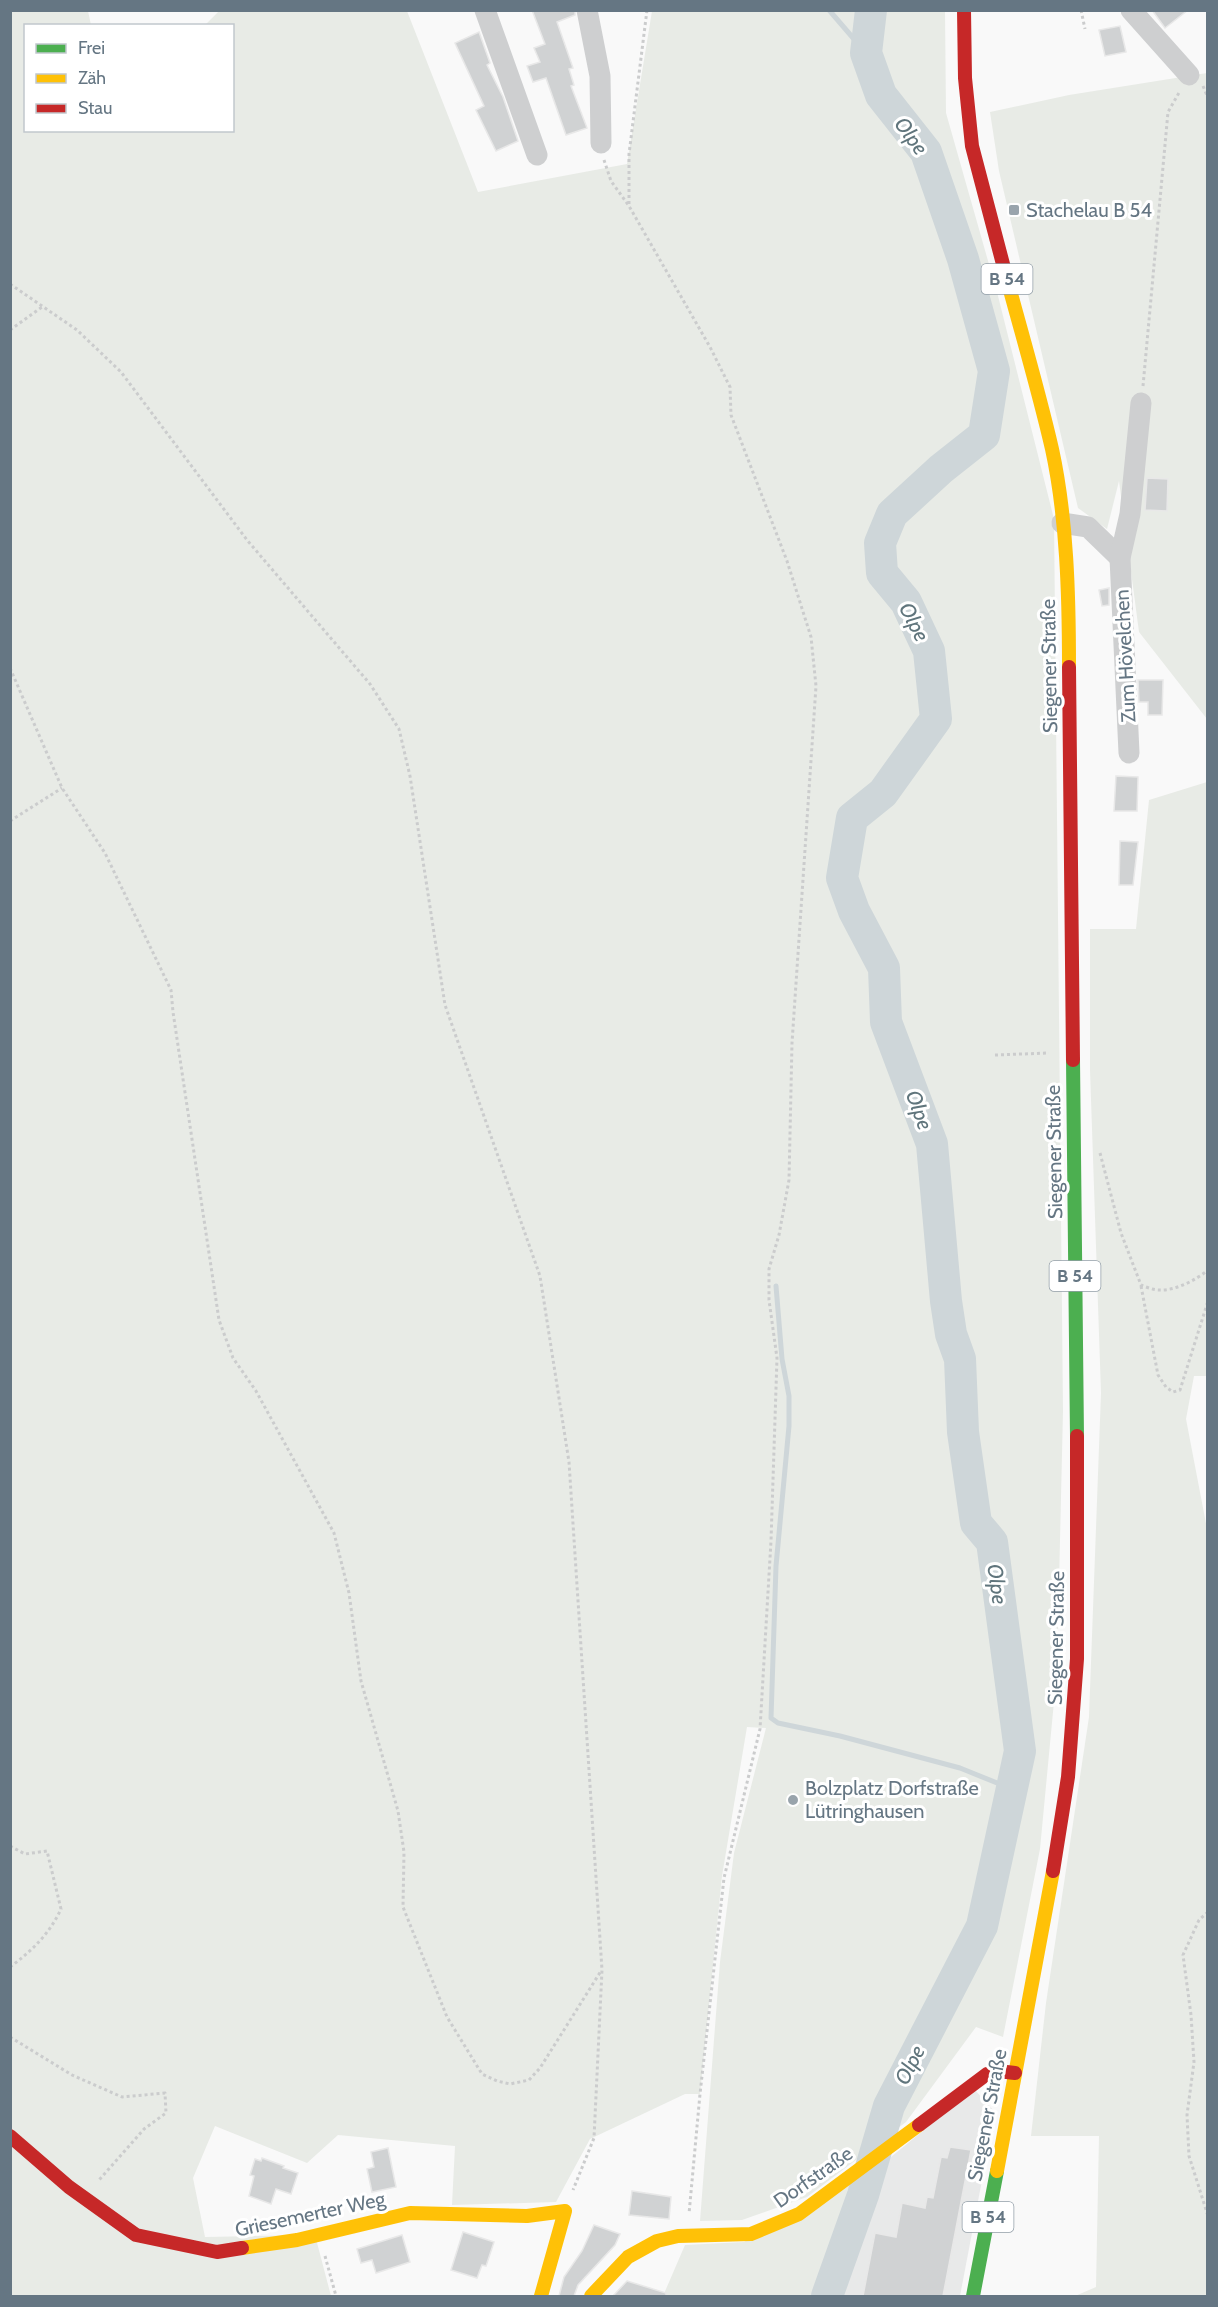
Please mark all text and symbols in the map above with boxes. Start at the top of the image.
legend [24,24,234,132]
text: Frei [78,37,105,59]
text: Zäh [78,67,106,89]
text: Stau [78,97,112,119]
water label: Olpe [889,112,934,160]
place label: Stachelau B 54 [1026,198,1152,222]
marker: Stachelau B 54 [1007,203,1021,217]
road number: B 54 [982,264,1032,294]
street label: Zum Hövelchen [1110,589,1140,723]
water label: Olpe [894,598,935,646]
street label: Siegener Straße [1036,599,1062,733]
street label: Siegener Straße [1041,1085,1067,1219]
water label: Olpe [901,1087,938,1133]
road number: B 54 [1050,1261,1100,1291]
water label: Olpe [982,1562,1013,1606]
street label: Siegener Straße [1043,1571,1069,1705]
place label: Bolzplatz Dorfstraße Lütringhausen [805,1776,979,1823]
marker: Bolzplatz Dorfstraße Lütringhausen [786,1793,800,1807]
water label: Olpe [889,2041,930,2088]
street label: Siegener Straße [962,2047,1012,2183]
street label: Dorfstraße [769,2141,857,2213]
street label: Griesemerter Weg [233,2186,388,2242]
road number: B 54 [962,2202,1014,2232]

